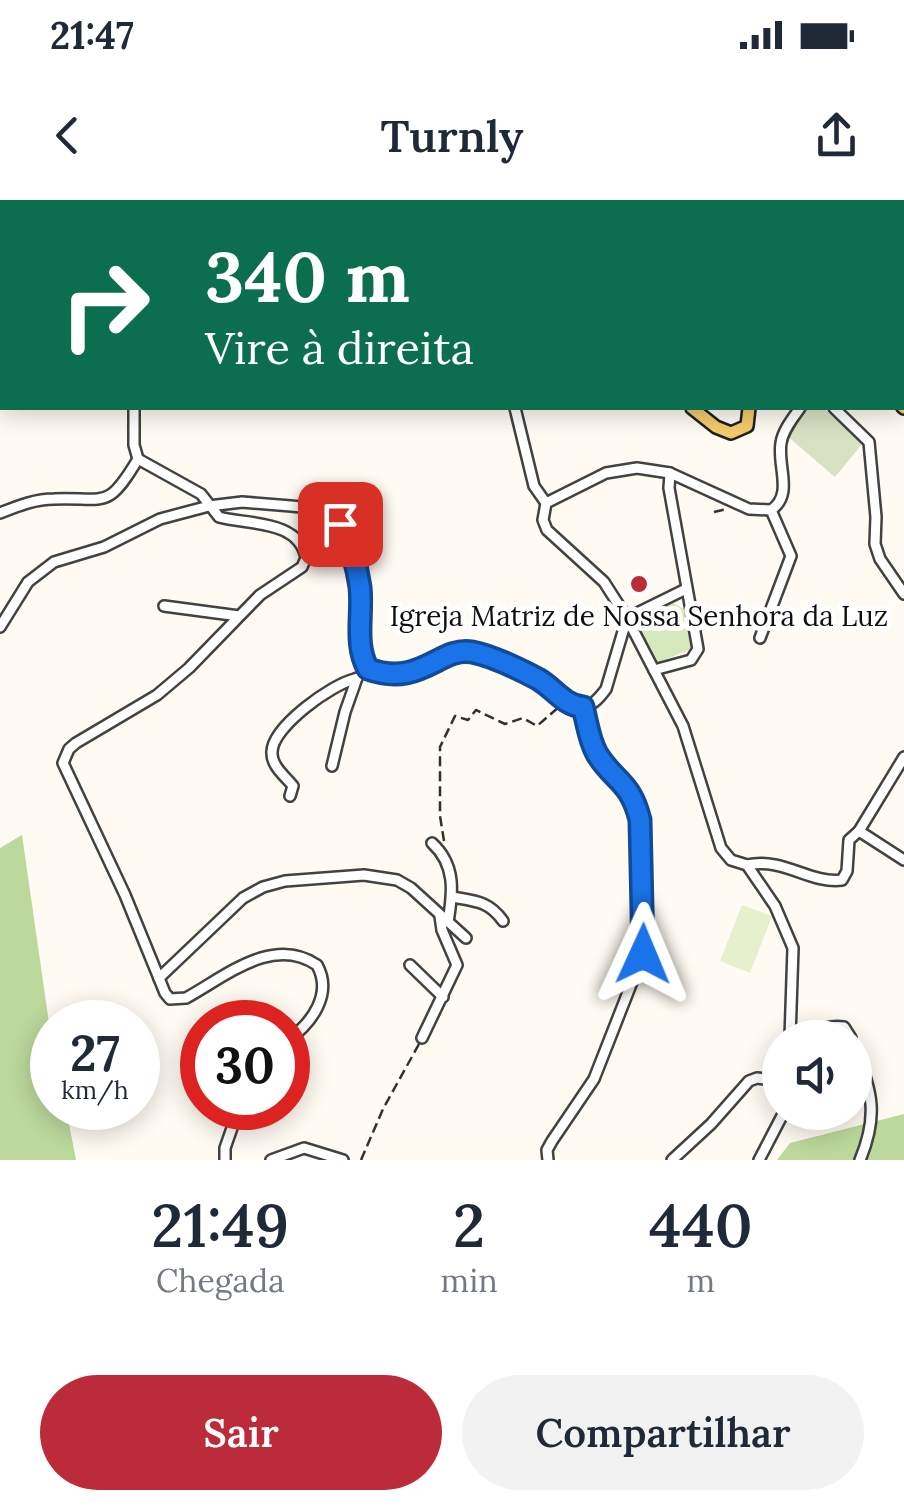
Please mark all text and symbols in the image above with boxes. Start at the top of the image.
text: 21:47 [50,11,134,59]
text: Turnly [380,107,524,164]
icon: back [40,108,95,163]
icon: share [809,108,864,163]
text: 340 m [205,232,410,321]
icon: right [40,240,170,370]
text: Vire à direita [205,319,474,376]
pin [298,482,383,567]
icon: arrive [313,497,368,552]
marker: Igreja Matriz de Nossa Senhora da Luz [628,573,650,595]
place label: Igreja Matriz de Nossa Senhora da Luz [390,598,888,634]
position arrow [591,902,695,1006]
speed limit sign: 30 [180,1000,310,1130]
map controls [762,1020,872,1130]
button: sound [762,1020,872,1130]
text: 27 [70,1021,120,1085]
text: km/h [61,1074,129,1106]
text: 21:49 [151,1187,289,1263]
text: 2 [453,1187,485,1263]
text: 440 [649,1187,753,1263]
text: Chegada [156,1260,285,1301]
text: min [441,1260,498,1301]
text: m [686,1260,715,1301]
button: Sair [40,1375,442,1490]
button: Compartilhar [462,1375,864,1490]

